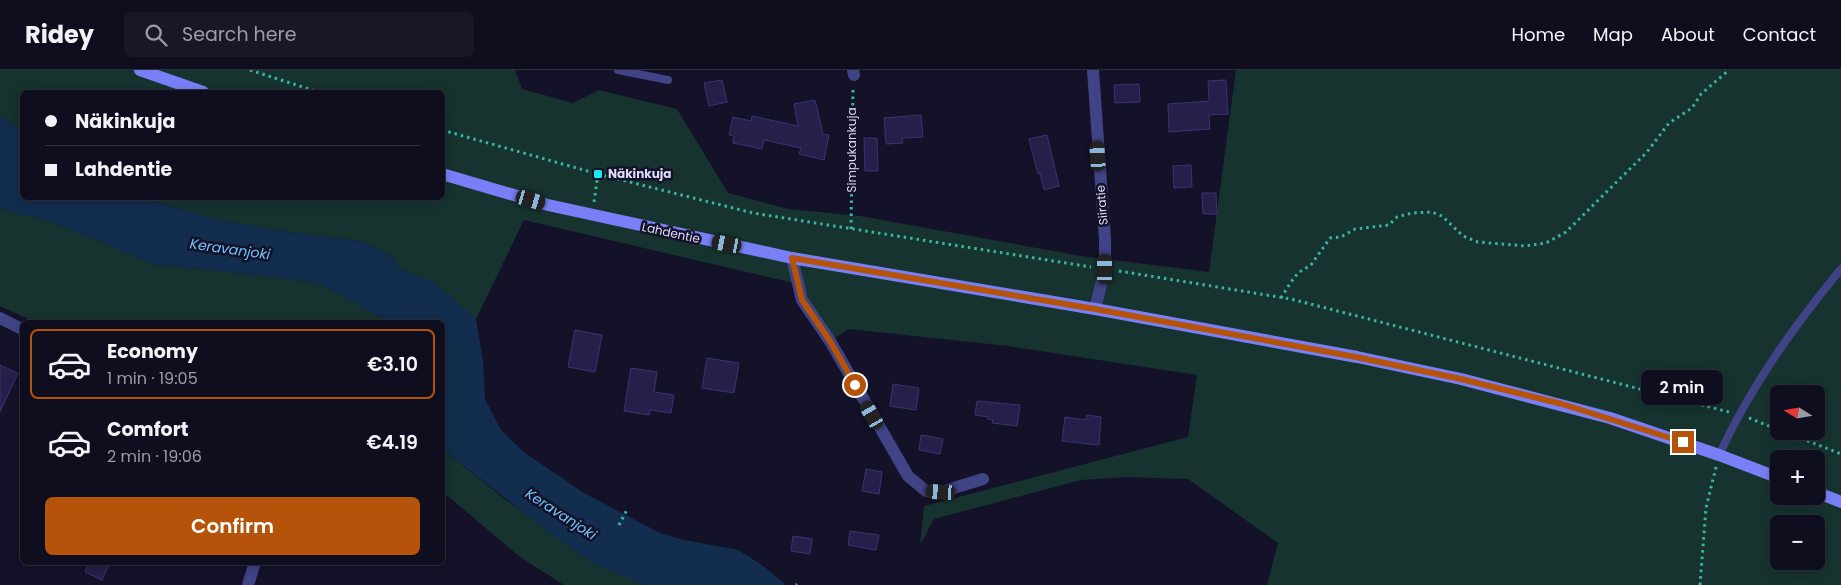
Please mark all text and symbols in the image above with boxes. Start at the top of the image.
search box [124,12,474,57]
text: Ridey [25,18,94,51]
icon: search [142,21,170,49]
text: Search here [182,21,296,48]
text: Home [1511,22,1565,47]
text: Map [1593,22,1633,47]
text: About [1661,22,1715,47]
text: Contact [1743,22,1816,47]
street label: Simpukankuja [843,107,860,193]
text: Näkinkuja [75,108,175,135]
car [1089,141,1106,171]
text: Lahdentie [75,156,172,183]
place label: Näkinkuja [608,165,671,182]
marker: Näkinkuja [592,168,604,180]
street label: Siiratie [1091,184,1112,226]
car [514,189,547,211]
street label: Lahdentie [640,218,702,247]
water label: Keravanjoki [188,233,272,265]
car [710,234,743,254]
car [1097,254,1112,284]
text: Economy [107,338,198,365]
icon: car [47,342,92,387]
text: €3.10 [367,351,418,378]
text: 1 min · 19:05 [107,367,198,390]
callout: 2 min [1642,370,1724,404]
route start [844,374,866,396]
text: 2 min [1660,376,1704,399]
north arrow [1770,385,1825,440]
map controls [1770,385,1825,570]
car [858,398,885,432]
text: Comfort [107,416,189,443]
icon: car [47,420,92,465]
text: €4.19 [367,429,418,456]
route end [1672,431,1694,453]
text: 2 min · 19:06 [107,445,202,468]
button: + [1770,450,1825,505]
water label: Keravanjoki [522,484,601,545]
car [925,484,956,500]
button: Confirm [45,497,420,555]
button: − [1770,515,1825,570]

